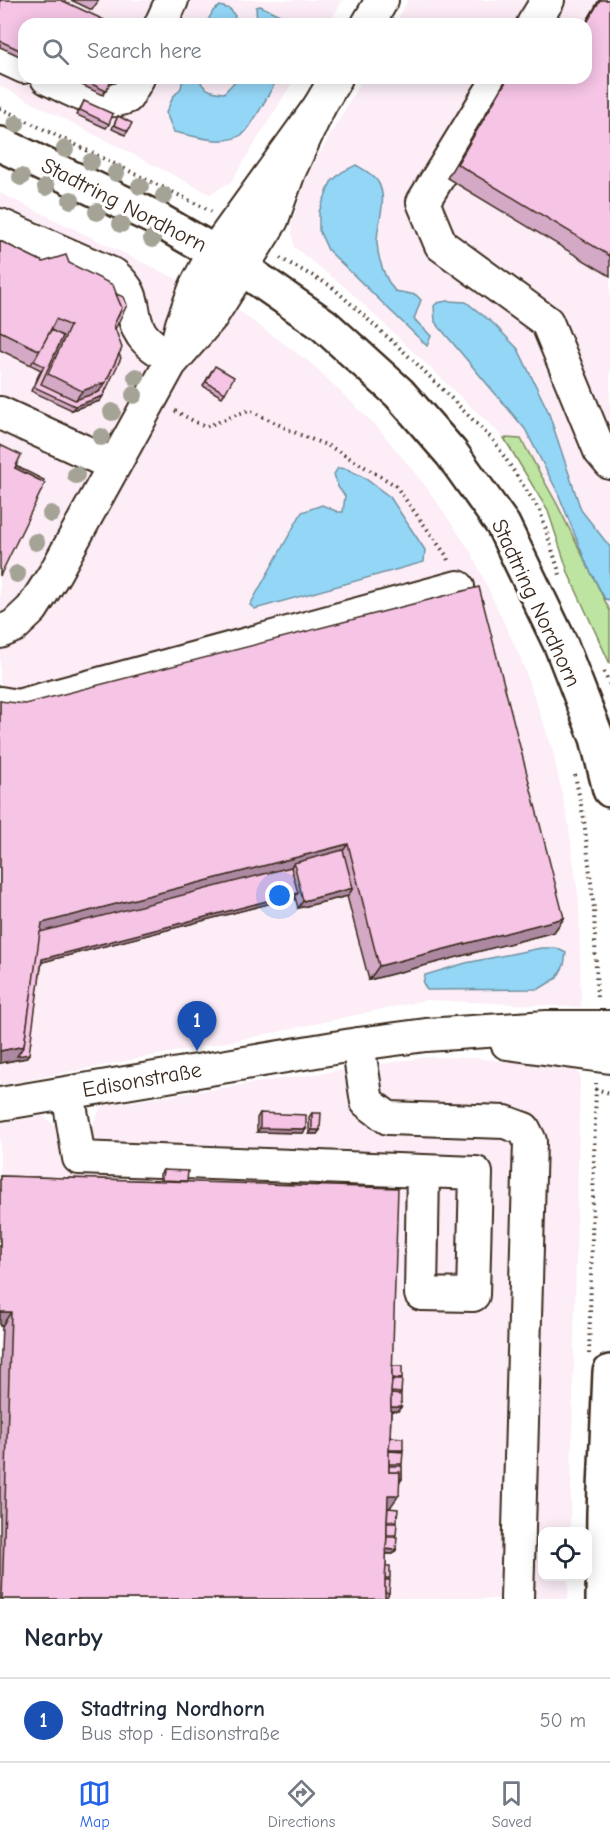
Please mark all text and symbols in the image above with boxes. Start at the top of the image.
search box [18,18,592,84]
icon: search [39,35,72,68]
text: Search here [87,38,202,64]
street label: Stadtring Nordhorn [37,152,211,258]
street label: Stadtring Nordhorn [486,515,586,691]
your location [265,881,294,910]
pin: 1 [178,1002,216,1051]
street label: Edisonstraße [80,1057,204,1103]
map controls [538,1527,592,1581]
button: locate [538,1527,592,1581]
text: Nearby [24,1623,103,1653]
text: Stadtring Nordhorn [81,1696,265,1722]
text: 1 [40,1709,47,1732]
text: 50 m [540,1709,586,1732]
text: Bus stop · Edisonstraße [81,1722,280,1745]
tab: Map [78,1777,111,1831]
tab: Directions [268,1777,335,1831]
tab: Saved [492,1777,532,1831]

